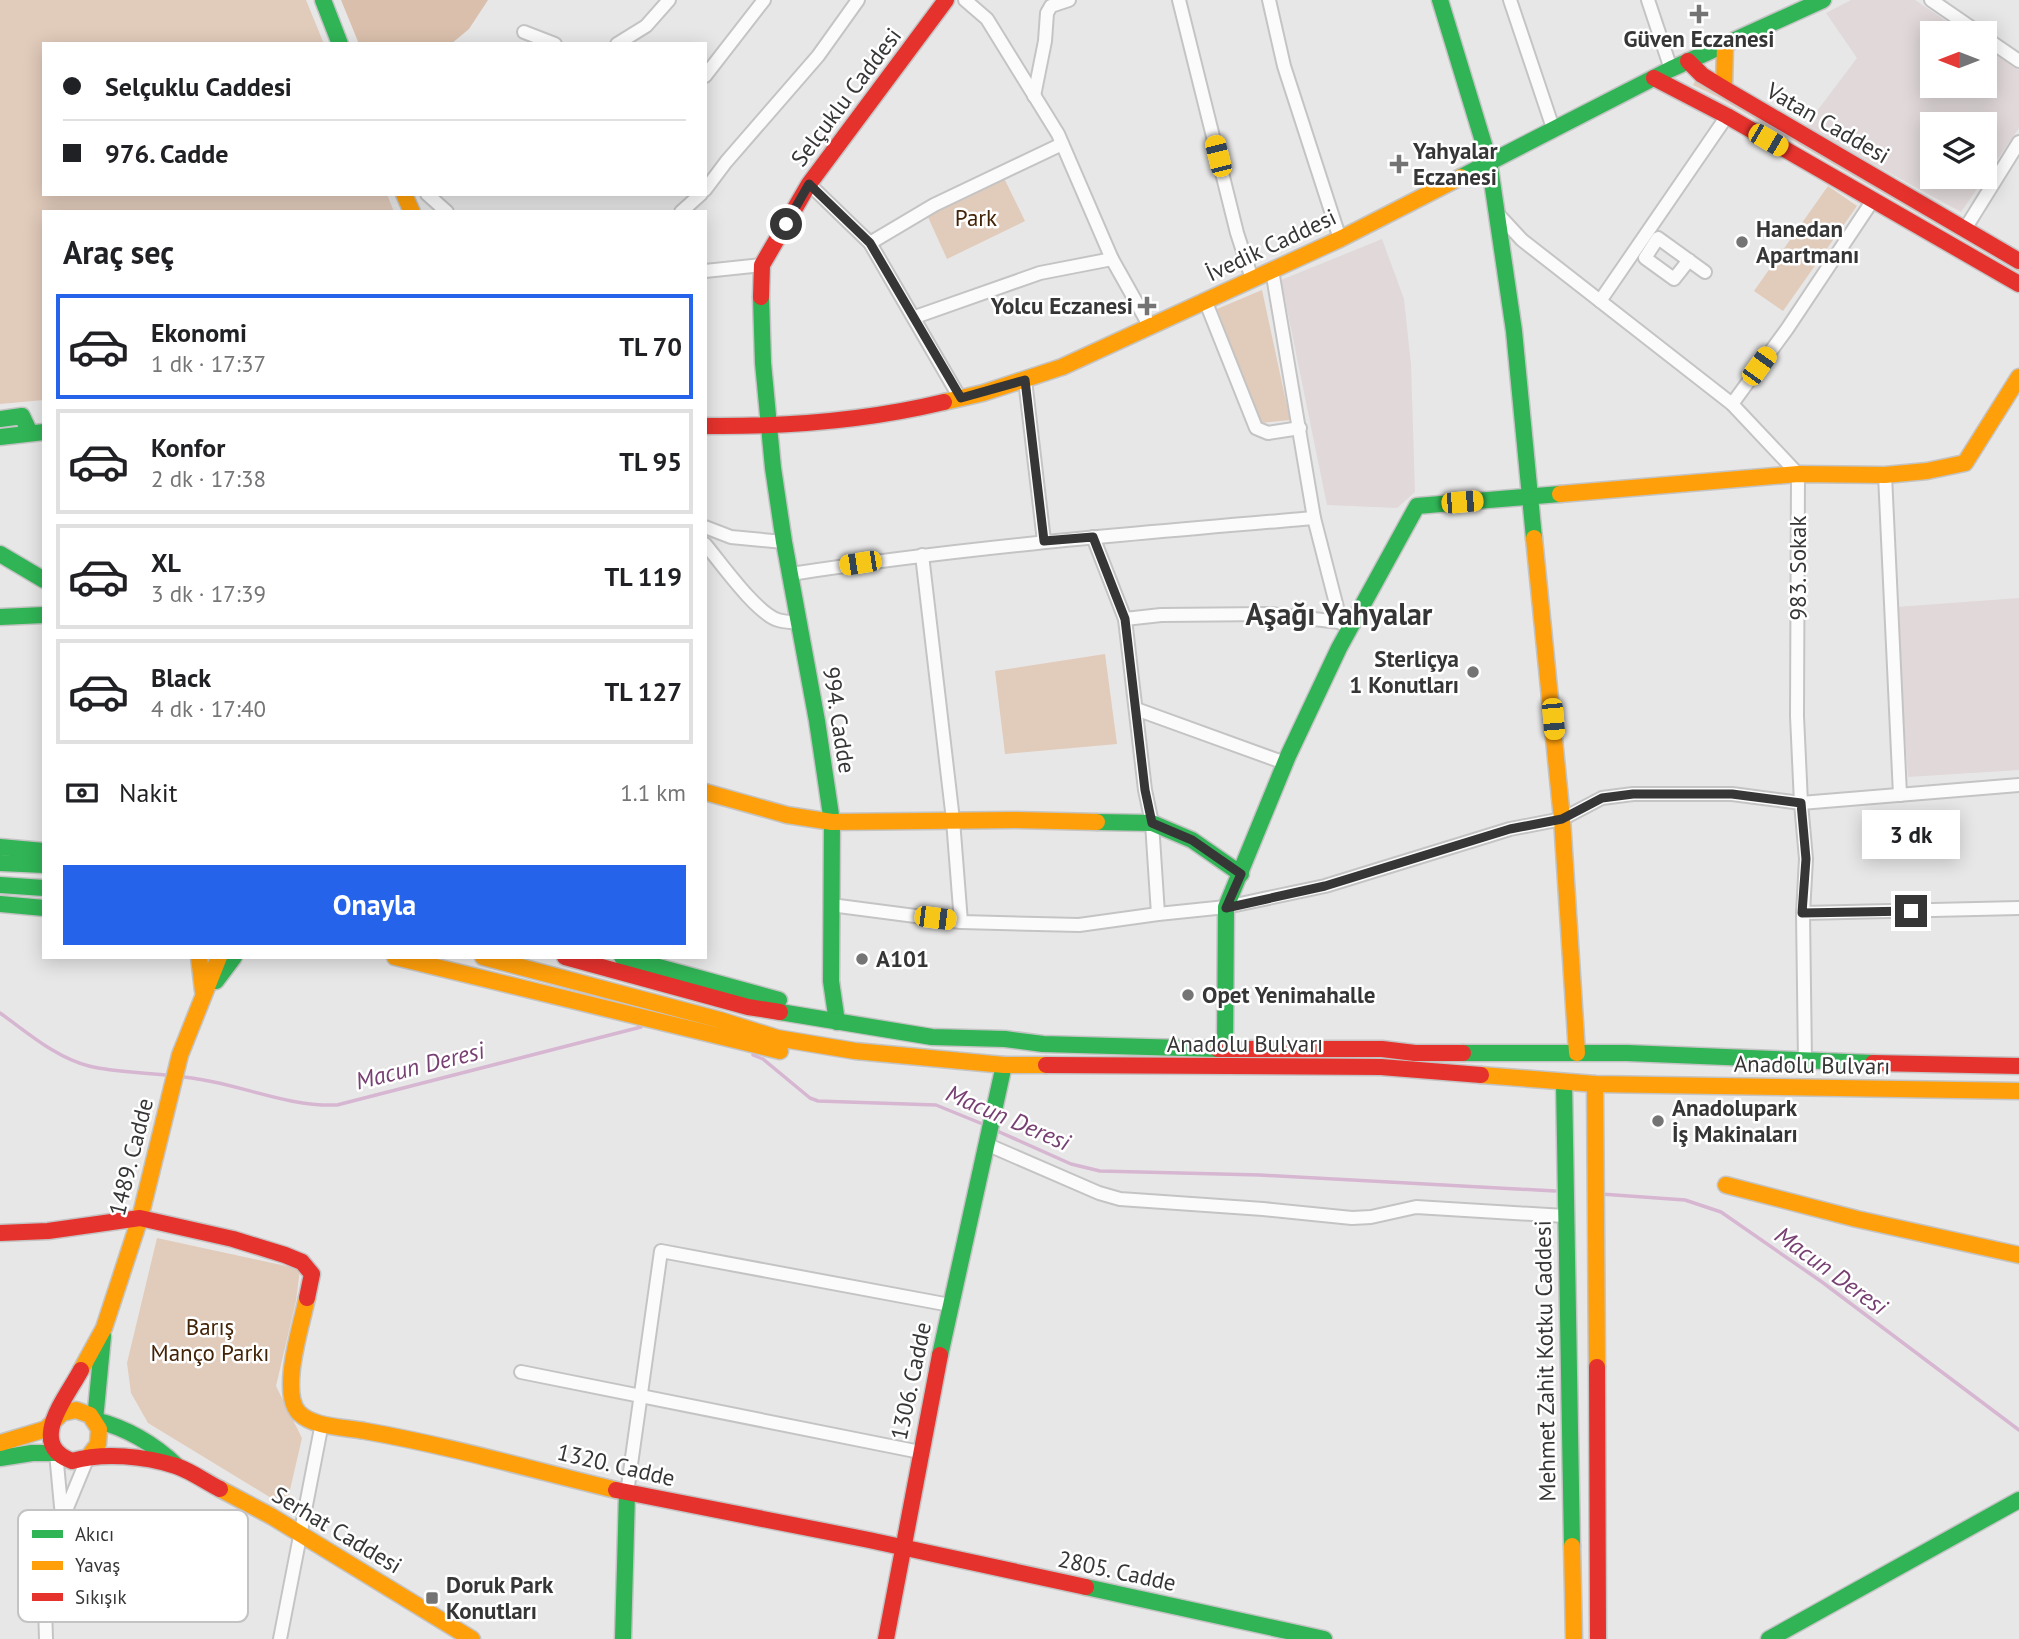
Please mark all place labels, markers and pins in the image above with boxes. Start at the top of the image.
marker: Güven Eczanesi [1691,6,1707,22]
place label: Güven Eczanesi [1623,24,1775,53]
place label: Yahyalar Eczanesi [1412,136,1498,191]
marker: Yahyalar Eczanesi [1391,156,1407,172]
place label: Hanedan Apartmanı [1756,214,1859,269]
marker: Hanedan Apartmanı [1734,234,1750,250]
place label: Yolcu Eczanesi [990,291,1133,320]
marker: Yolcu Eczanesi [1139,298,1155,314]
place label: Sterliçya 1 Konutları [1349,644,1459,699]
marker: Sterliçya 1 Konutları [1465,664,1481,680]
place label: A101 [876,944,929,973]
marker: A101 [854,951,870,967]
place label: Opet Yenimahalle [1202,980,1375,1009]
marker: Opet Yenimahalle [1180,987,1196,1003]
place label: Anadolupark İş Makinaları [1672,1093,1798,1148]
marker: Anadolupark İş Makinaları [1650,1113,1666,1129]
place label: Doruk Park Konutları [446,1570,554,1625]
marker: Doruk Park Konutları [424,1590,440,1606]

